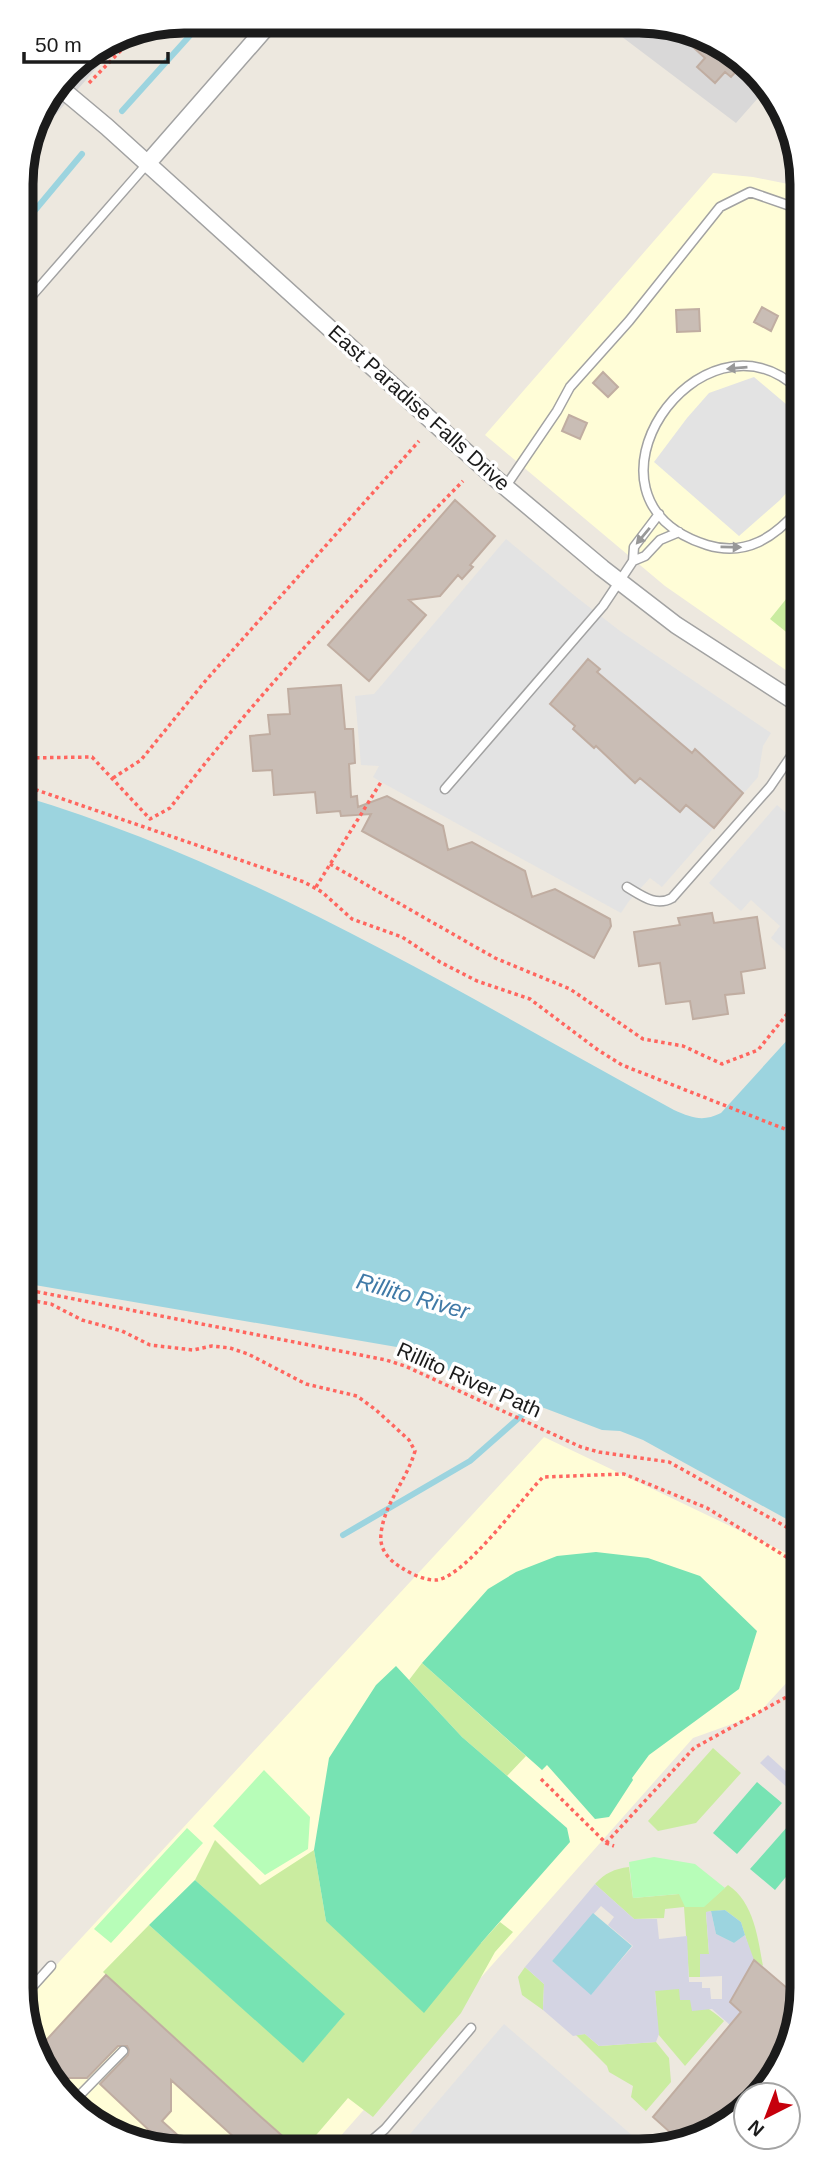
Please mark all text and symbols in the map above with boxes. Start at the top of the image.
scale bar [24,21,168,65]
text: 50 m [35,33,82,56]
street label: East Paradise Falls Drive [324,320,515,495]
one-way arrow [726,362,748,373]
one-way arrow [636,528,651,545]
one-way arrow [720,542,742,553]
water label: Rillito River [354,1267,474,1325]
street label: Rillito River Path [394,1337,545,1422]
north arrow [732,2081,802,2151]
text: N [744,2116,768,2141]

